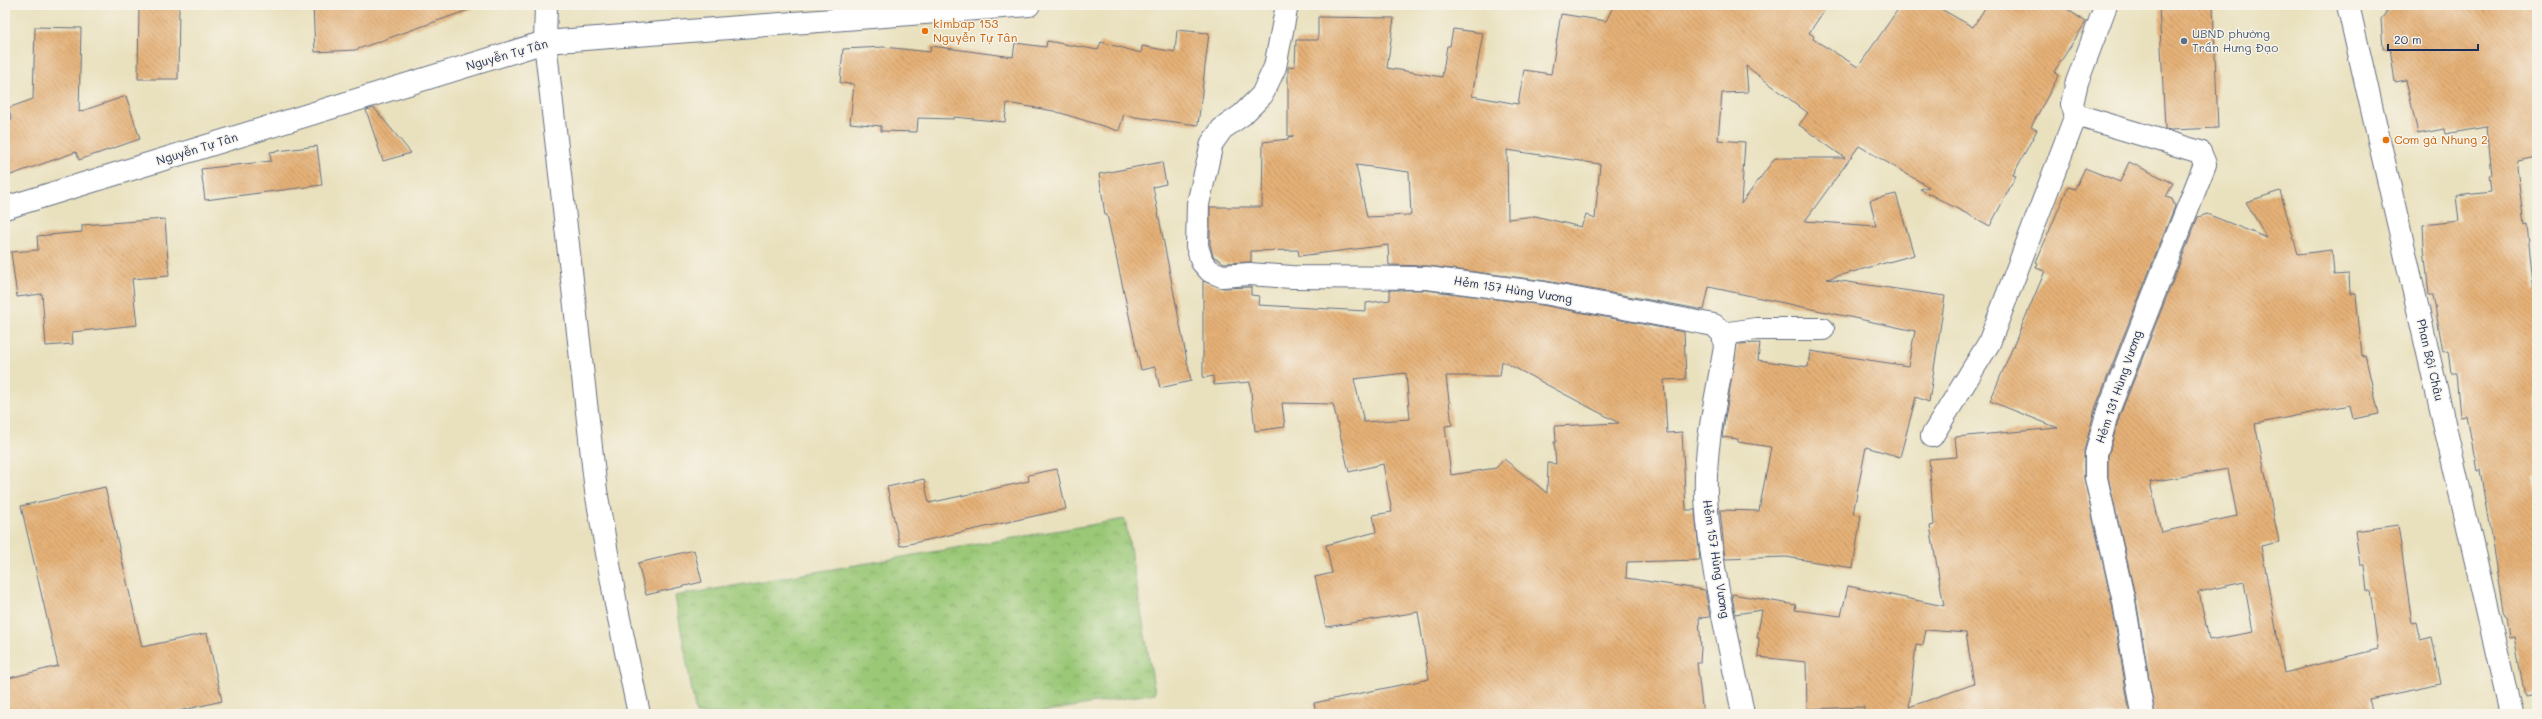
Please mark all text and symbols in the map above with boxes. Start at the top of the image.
place label: kimbap 153 Nguyễn Tự Tân [933,15,1017,45]
place label: UBND phường Trần Hưng Đạo [2192,25,2279,55]
marker: kimbap 153 Nguyễn Tự Tân [920,26,930,36]
scale bar [2388,26,2478,52]
text: 20 m [2394,31,2422,47]
street label: Nguyễn Tự Tân [464,35,550,73]
marker: UBND phường Trần Hưng Đạo [2179,36,2189,46]
street label: Nguyễn Tự Tân [154,128,239,168]
place label: Cơm gà Nhung 2 [2394,131,2488,147]
marker: Cơm gà Nhung 2 [2381,135,2391,145]
street label: Hẻm 157 Hùng Vương [1453,272,1574,306]
street label: Phan Bội Châu [2414,317,2448,402]
street label: Hẻm 131 Hùng Vương [2091,328,2145,445]
street label: Hẻm 157 Hùng Vương [1700,498,1734,619]

